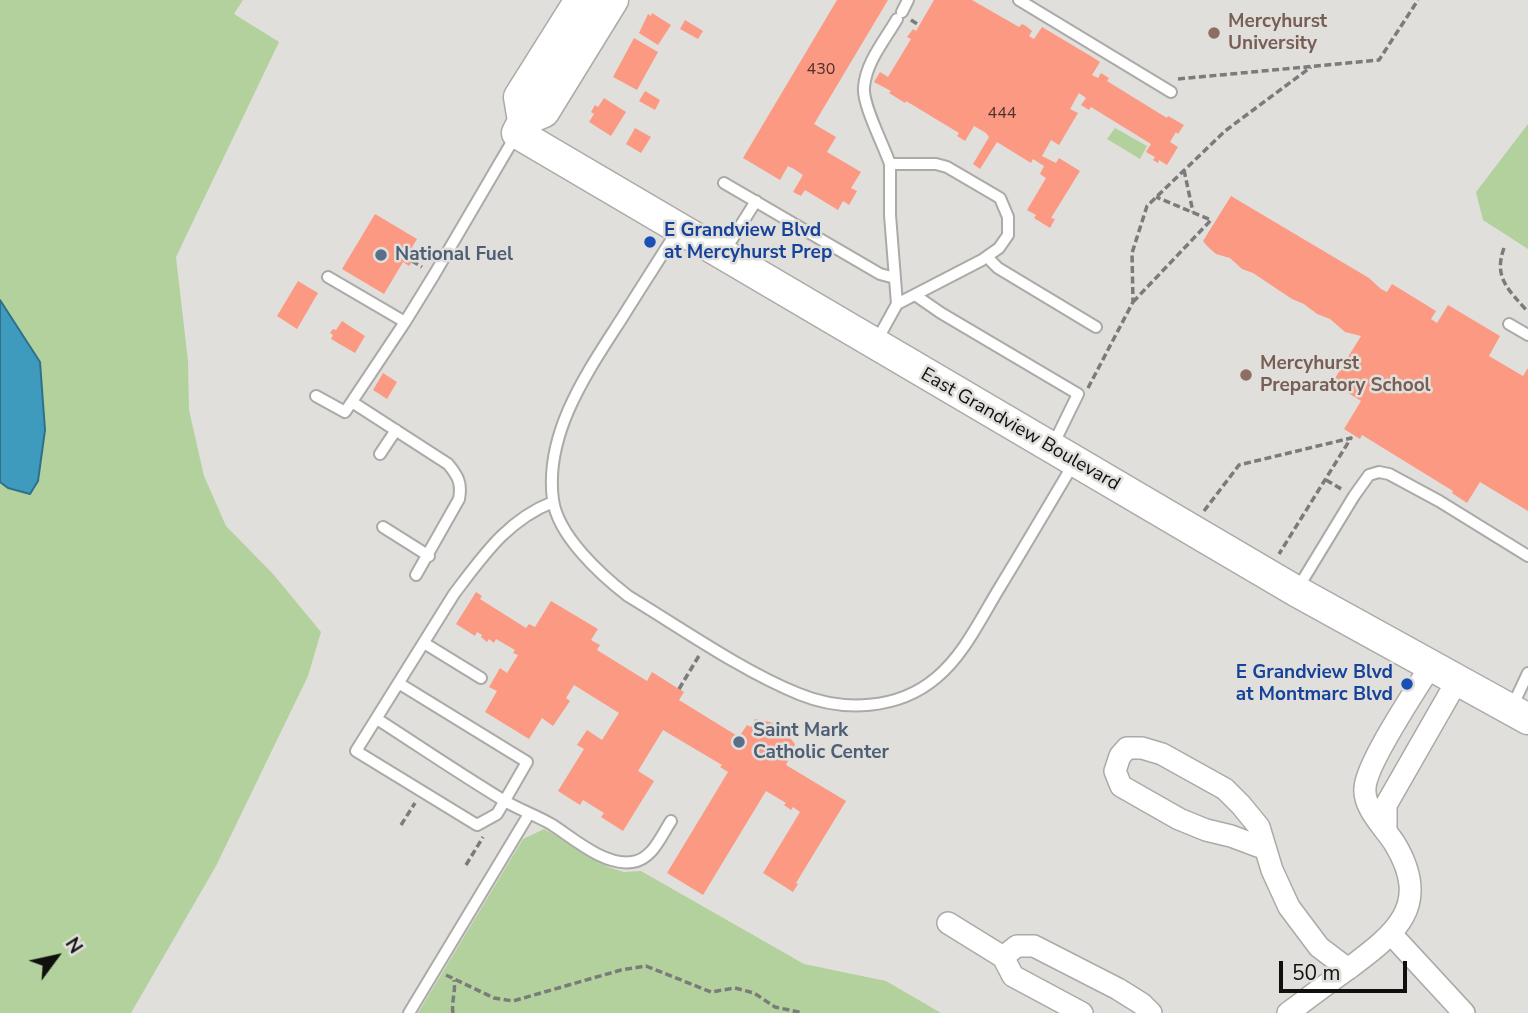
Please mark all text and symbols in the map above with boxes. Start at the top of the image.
place label: Mercyhurst University [1228,11,1327,55]
marker: Mercyhurst University [1206,25,1222,41]
house number: 430 [807,60,835,80]
house number: 444 [988,104,1016,124]
place label: E Grandview Blvd at Mercyhurst Prep [664,220,832,264]
marker: E Grandview Blvd at Mercyhurst Prep [642,234,658,250]
place label: National Fuel [395,244,513,266]
marker: National Fuel [373,247,389,263]
place label: Mercyhurst Preparatory School [1260,353,1431,397]
street label: East Grandview Boulevard [916,364,1124,496]
marker: Mercyhurst Preparatory School [1238,367,1254,383]
place label: E Grandview Blvd at Montmarc Blvd [1236,662,1393,706]
marker: E Grandview Blvd at Montmarc Blvd [1399,676,1415,692]
place label: Saint Mark Catholic Center [753,720,889,764]
marker: Saint Mark Catholic Center [731,734,747,750]
north arrow [21,922,91,992]
text: N [59,933,88,959]
scale bar [1283,946,1411,990]
text: 50 m [1292,959,1341,987]

